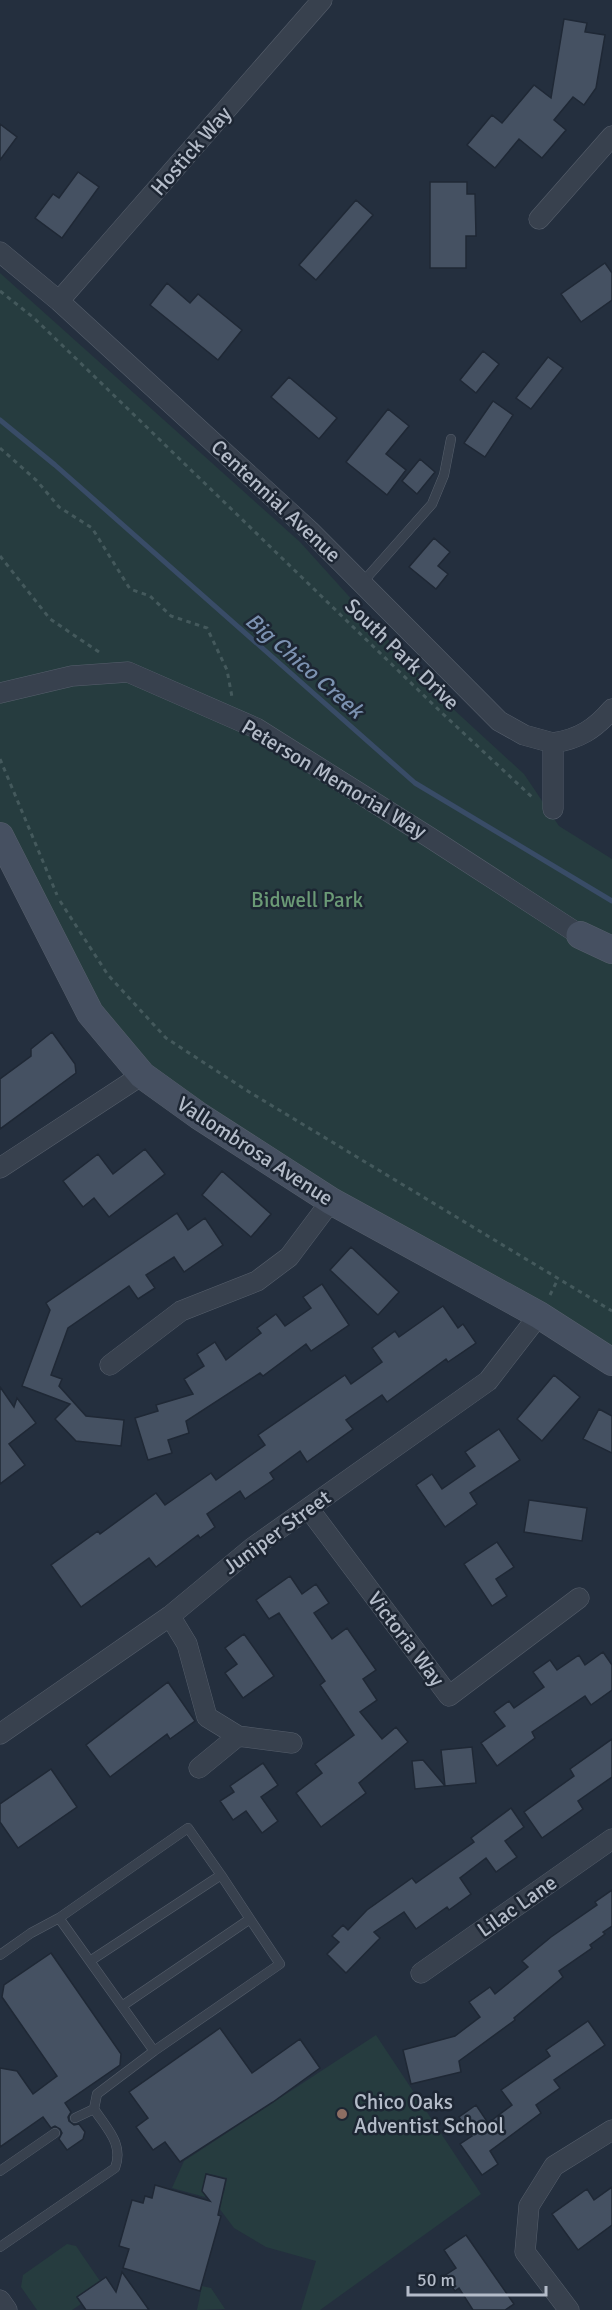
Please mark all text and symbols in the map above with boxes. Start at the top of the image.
street label: Hostick Way [145,101,237,201]
street label: Centennial Avenue [206,434,346,568]
street label: South Park Drive [339,593,465,715]
water label: Big Chico Creek [240,607,371,725]
street label: Peterson Memorial Way [237,714,431,845]
park label: Bidwell Park [251,887,363,913]
street label: Vallombrosa Avenue [172,1091,338,1211]
street label: Juniper Street [218,1484,336,1580]
street label: Victoria Way [362,1586,450,1692]
street label: Lilac Lane [472,1869,562,1943]
place label: Chico Oaks Adventist School [354,2089,504,2139]
marker: Chico Oaks Adventist School [335,2107,349,2121]
scale bar [408,2259,546,2297]
text: 50 m [417,2269,455,2291]

